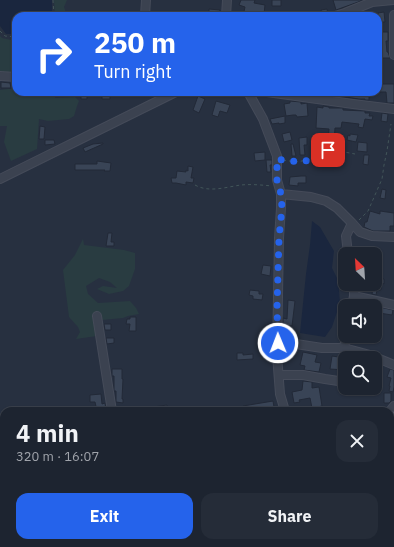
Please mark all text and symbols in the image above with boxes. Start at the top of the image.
text: 250 m [94,24,176,61]
icon: right [28,28,80,80]
text: Turn right [94,60,172,83]
pin [311,133,345,167]
icon: arrive [317,139,339,161]
north arrow [338,247,382,291]
map controls [338,247,382,395]
button: sound [338,299,382,343]
position arrow [257,322,299,364]
button: search [338,351,382,395]
text: 4 min [16,417,79,449]
button: close [336,420,378,462]
text: 320 m · 16:07 [16,448,99,465]
button: Exit [16,493,193,539]
button: Share [201,493,378,539]

